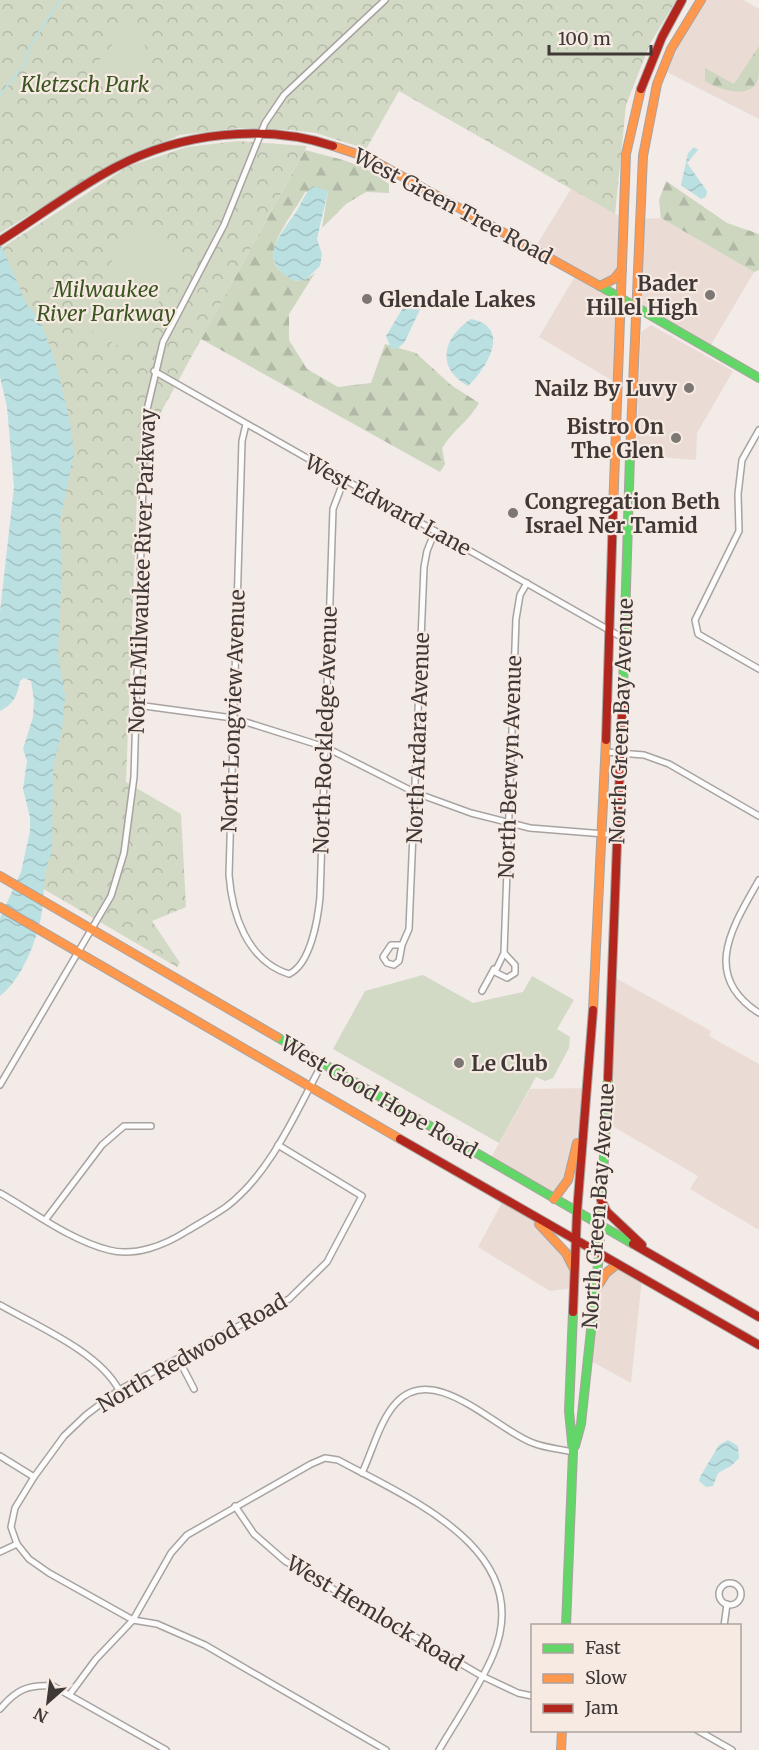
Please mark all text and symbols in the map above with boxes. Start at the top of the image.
scale bar [549,18,651,56]
text: 100 m [558,27,611,50]
park label: Kletzsch Park [20,71,150,98]
street label: West Green Tree Road [348,142,557,270]
place label: Bader Hillel High [586,270,698,321]
park label: Milwaukee River Parkway [36,276,176,327]
place label: Glendale Lakes [379,286,536,313]
marker: Bader Hillel High [703,288,717,302]
marker: Glendale Lakes [360,292,374,306]
place label: Nailz By Luvy [535,375,678,402]
marker: Nailz By Luvy [682,381,696,395]
street label: North Milwaukee River Parkway [123,407,161,734]
place label: Bistro On The Glen [566,413,664,464]
marker: Bistro On The Glen [669,431,683,445]
street label: West Edward Lane [299,448,476,562]
place label: Congregation Beth Israel Ner Tamid [525,488,720,539]
marker: Congregation Beth Israel Ner Tamid [506,506,520,520]
street label: North Longview Avenue [215,589,251,833]
street label: North Green Bay Avenue [603,598,639,844]
street label: North Rockledge Avenue [307,605,343,854]
street label: North Ardara Avenue [401,632,435,844]
street label: North Berwyn Avenue [493,655,527,879]
street label: West Good Hope Road [275,1029,482,1165]
place label: Le Club [471,1050,548,1077]
marker: Le Club [452,1056,466,1070]
street label: North Green Bay Avenue [576,1082,620,1330]
street label: North Redwood Road [92,1287,292,1418]
street label: West Hemlock Road [281,1549,469,1677]
legend [531,1624,741,1732]
text: Fast [585,1636,621,1659]
text: Slow [585,1666,628,1689]
north arrow [18,1672,78,1732]
text: Jam [584,1696,619,1719]
text: N [30,1703,51,1727]

